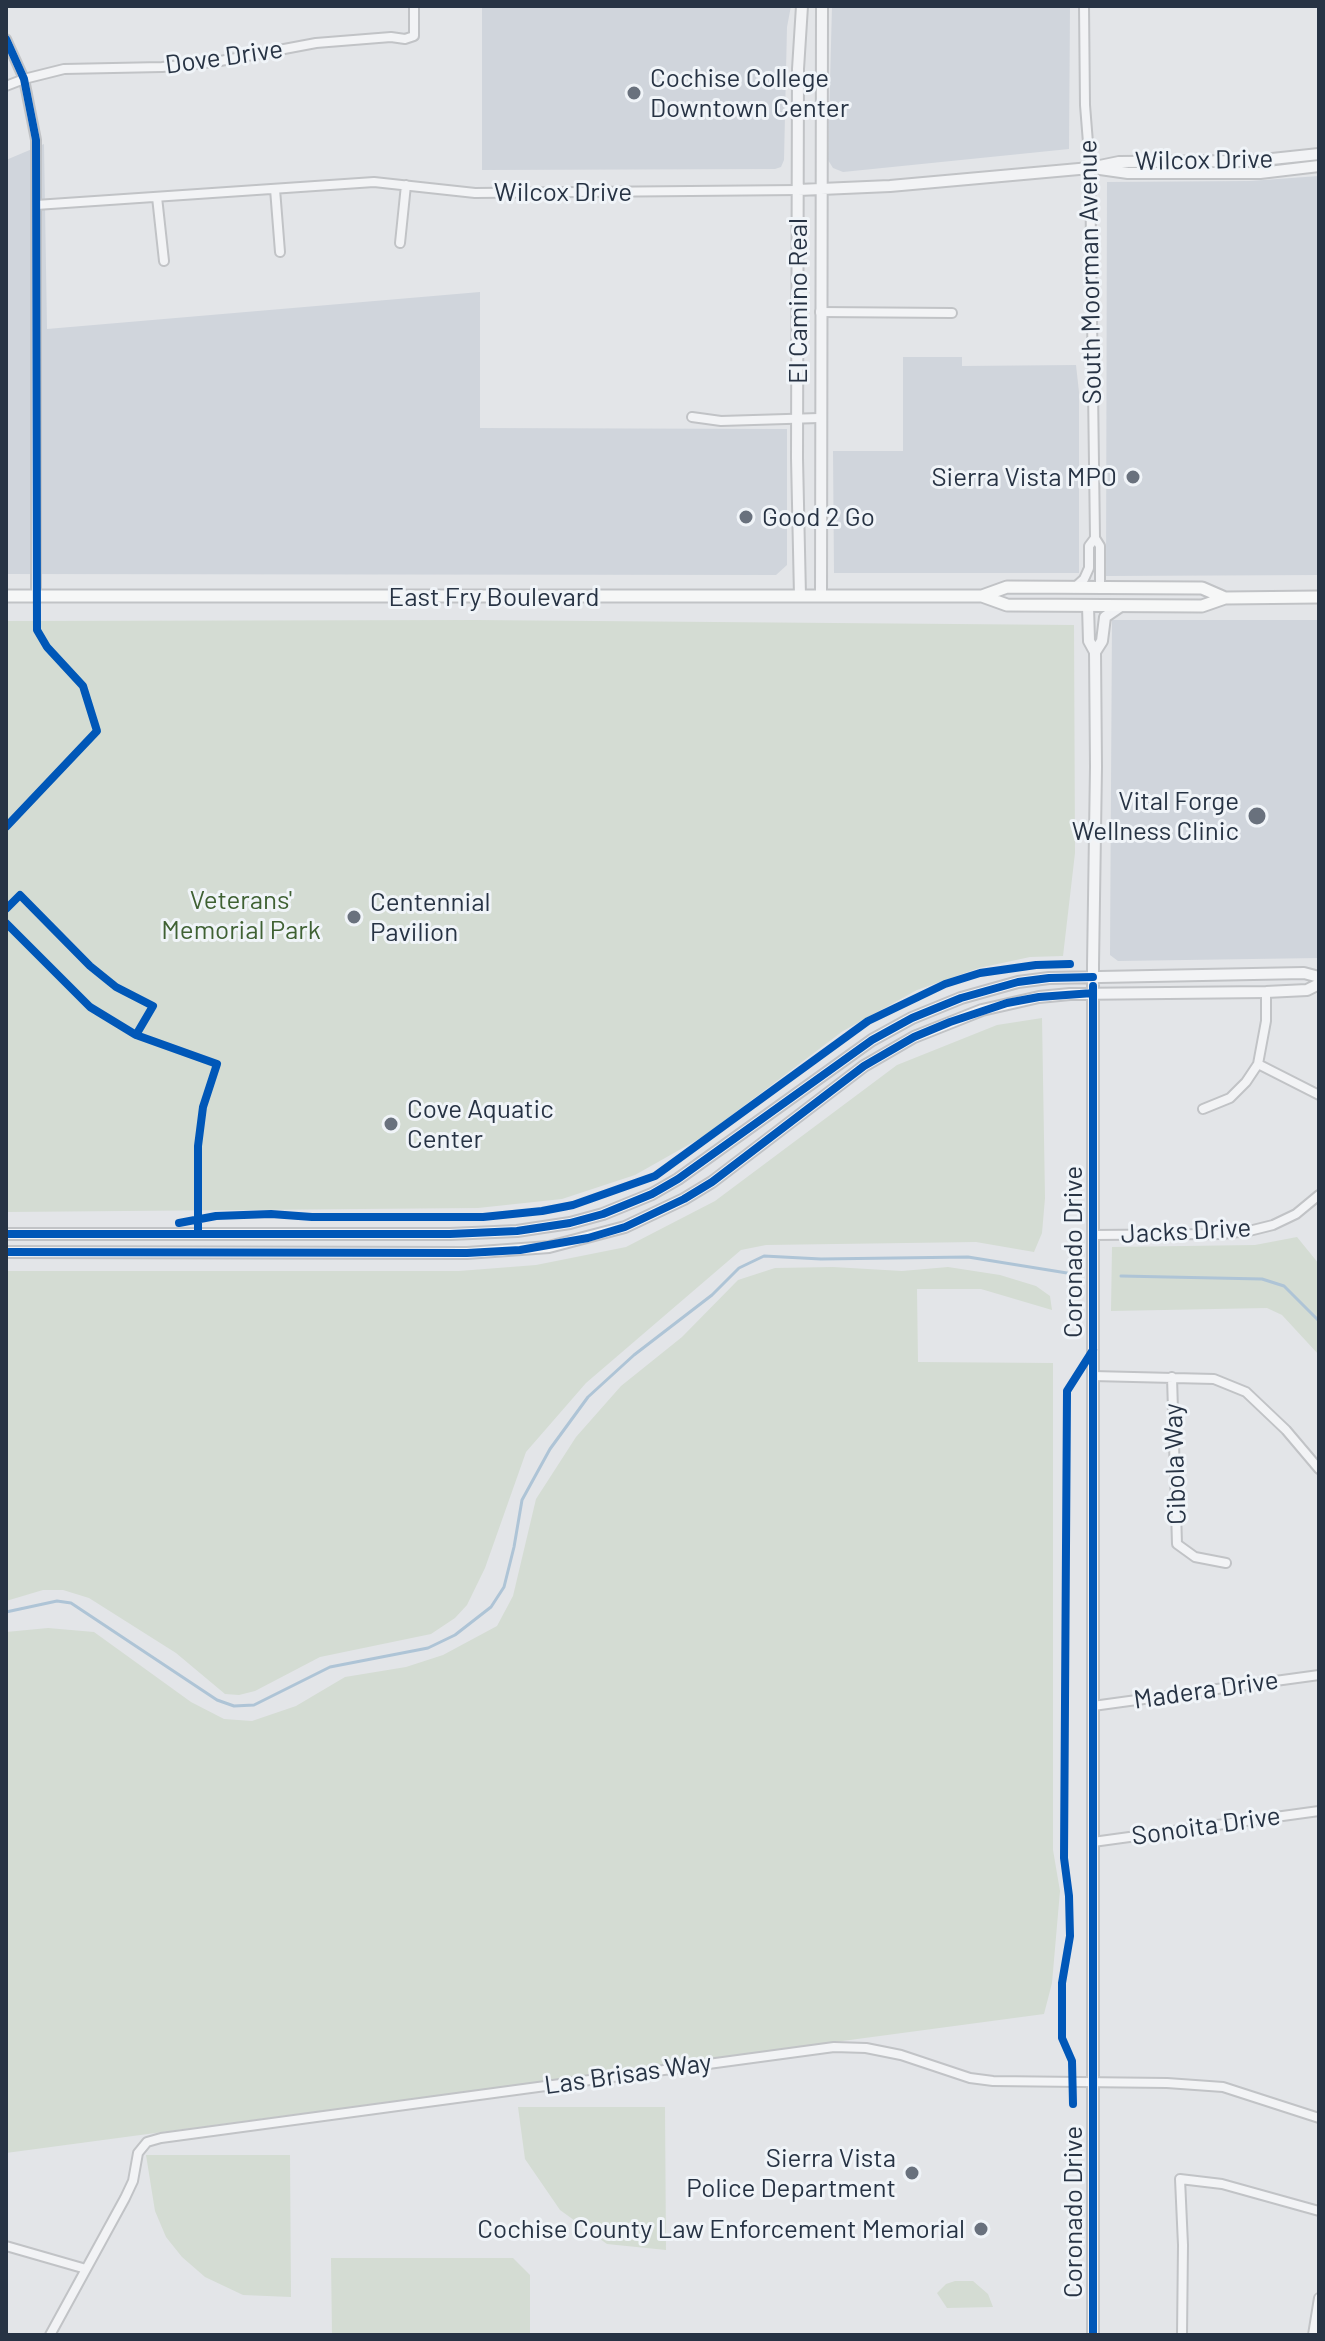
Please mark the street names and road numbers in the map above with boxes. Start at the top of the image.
street label: Dove Drive [163,33,285,81]
street label: South Moorman Avenue [1072,139,1108,405]
street label: Wilcox Drive [1135,143,1273,177]
street label: Wilcox Drive [494,176,632,208]
street label: El Camino Real [782,218,814,384]
street label: East Fry Boulevard [389,581,599,613]
street label: Coronado Drive [1057,1166,1089,1338]
street label: Jacks Drive [1120,1212,1252,1250]
street label: Cibola Way [1157,1403,1193,1525]
street label: Madera Drive [1132,1664,1280,1716]
street label: Sonoita Drive [1130,1800,1282,1852]
street label: Las Brisas Way [542,2047,714,2101]
street label: Coronado Drive [1057,2126,1089,2298]

